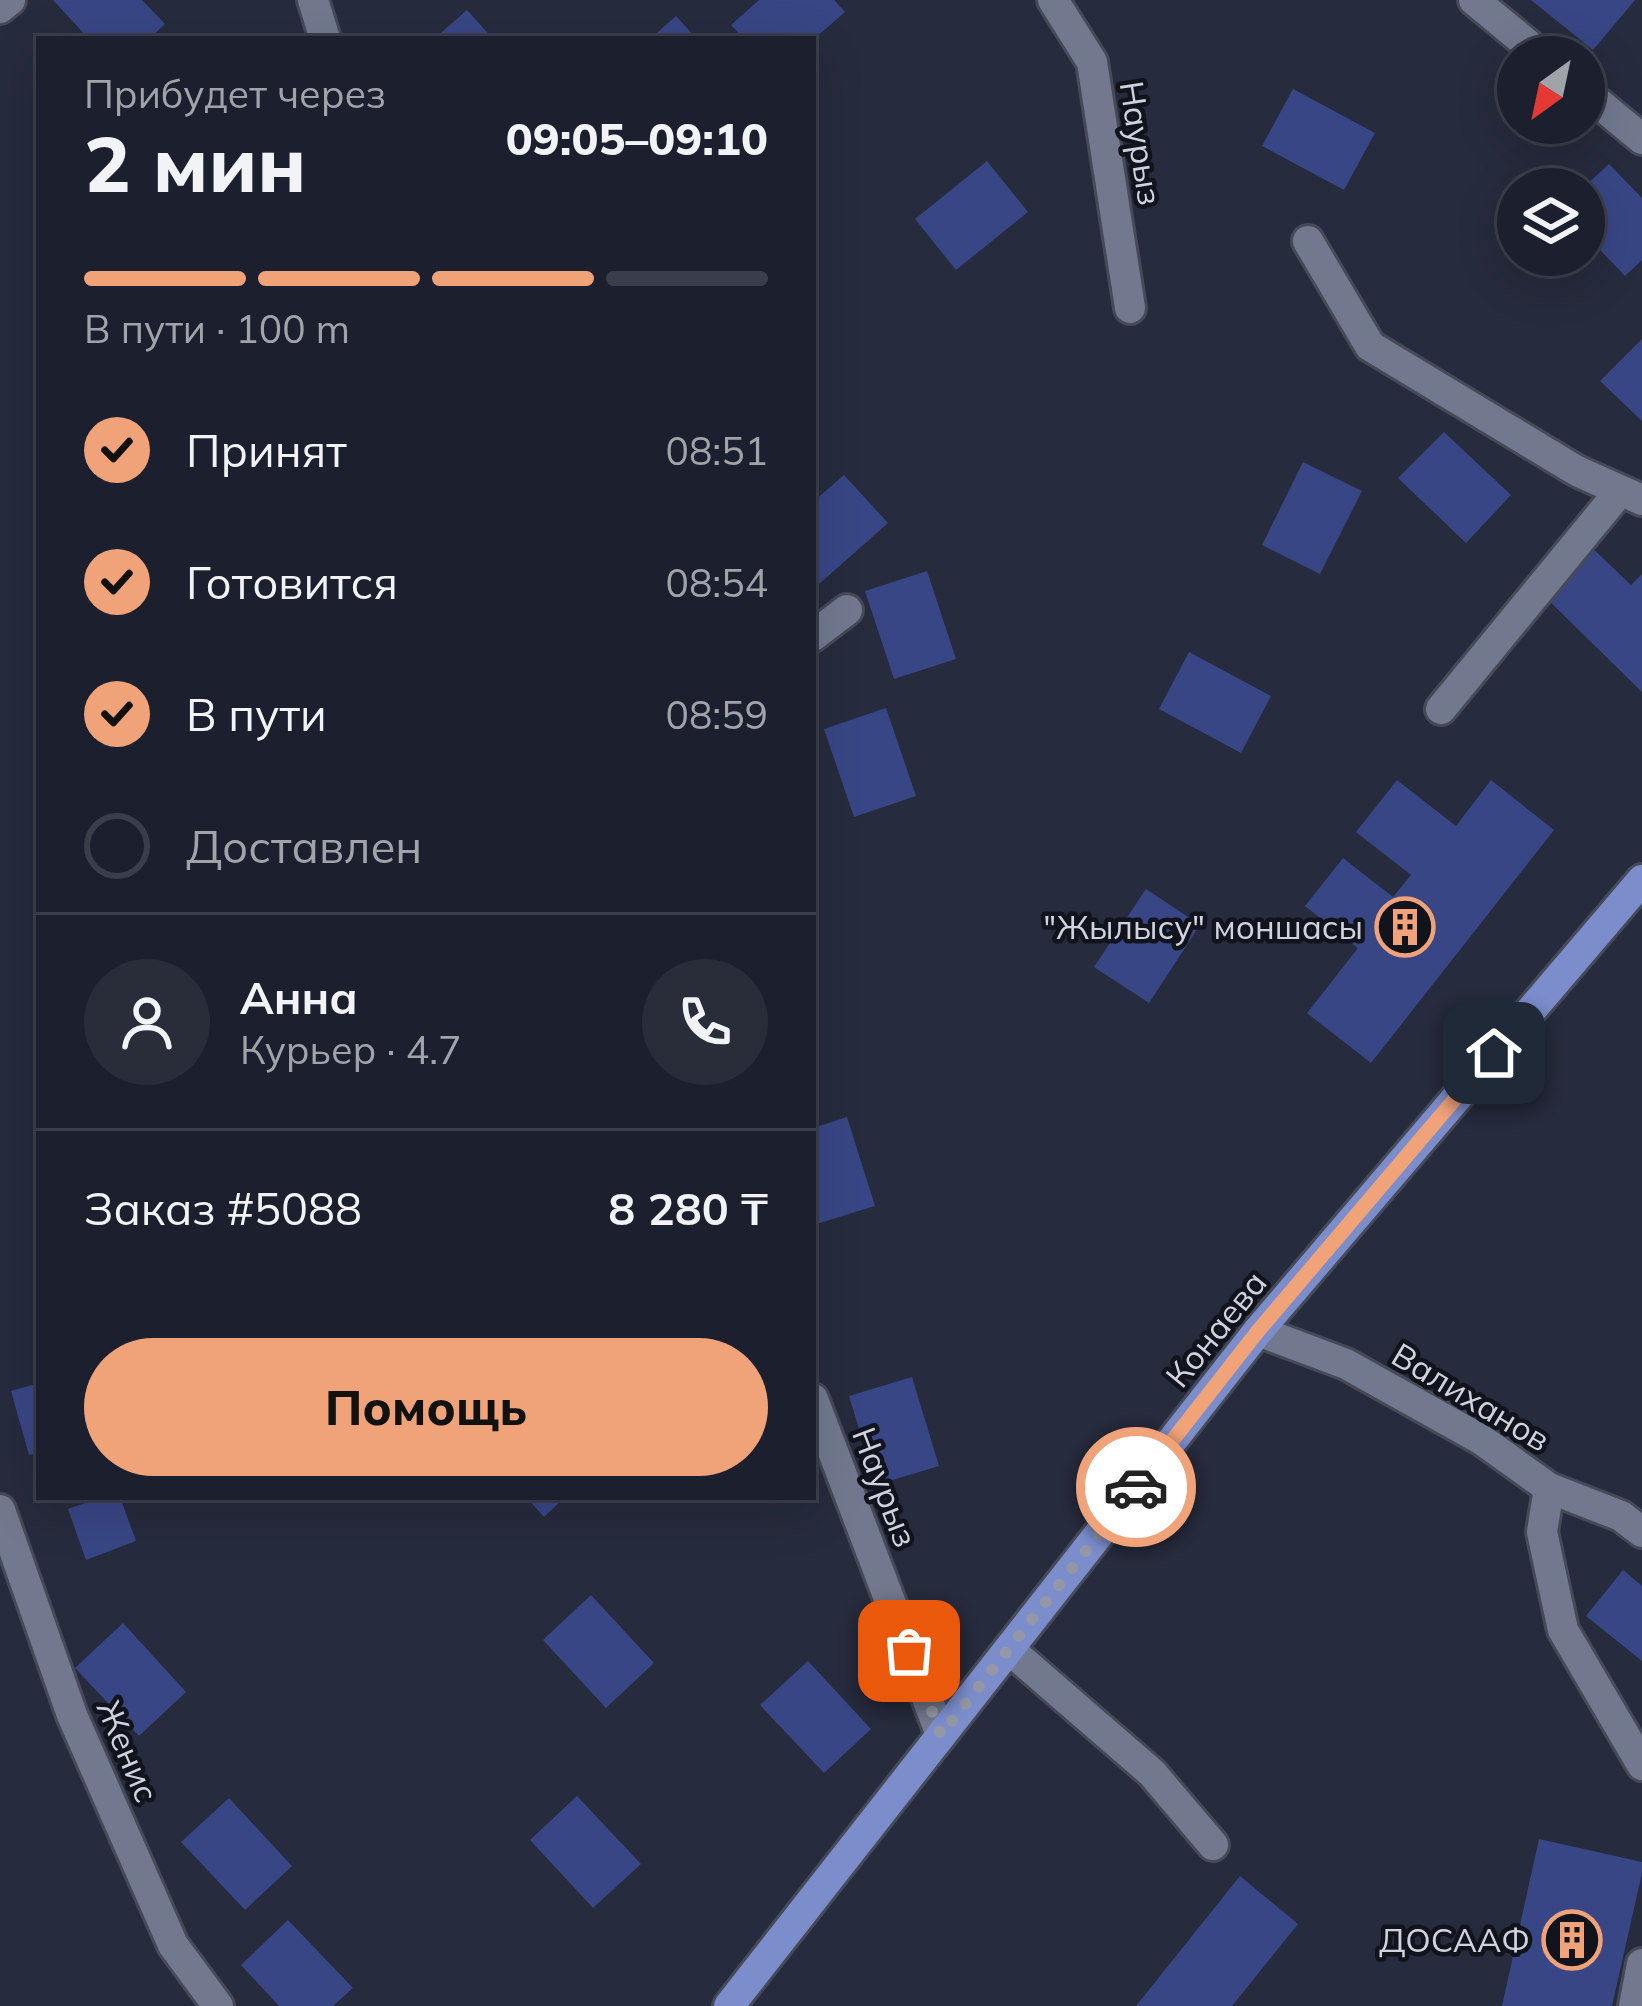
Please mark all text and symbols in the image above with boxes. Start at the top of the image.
north arrow [1497,36,1605,144]
map controls [1497,36,1605,276]
text: Прибудет через [84,69,386,118]
street label: Наурыз [1111,78,1171,208]
text: 09:05–09:10 [506,110,768,166]
text: 2 мин [84,114,306,212]
button: layers [1497,168,1605,276]
text: В пути · 100 m [84,304,350,353]
icon: check [84,417,150,483]
text: Принят [186,422,347,478]
text: 08:51 [666,426,768,475]
icon: check [84,549,150,615]
text: Готовится [186,554,398,610]
text: 08:54 [666,558,768,607]
icon: check [84,681,150,747]
text: В пути [186,686,327,742]
text: 08:59 [666,690,768,739]
text: Доставлен [186,818,422,874]
building icon: "Жылысу" моншасы [1374,896,1436,958]
place label: "Жылысу" моншасы [1043,906,1363,947]
button: person [84,959,210,1085]
button: phone [642,959,768,1085]
text: Анна [240,969,358,1025]
pin [1443,1002,1545,1104]
icon: home [1461,1020,1527,1086]
text: Курьер · 4.7 [240,1025,461,1074]
text: Заказ #5088 [84,1180,362,1236]
text: 8 280 ₸ [608,1180,768,1236]
street label: Конаева [1156,1262,1275,1395]
street label: Валиханов [1385,1333,1558,1460]
button: Помощь [84,1338,768,1476]
street label: Наурыз [844,1421,927,1552]
courier [1076,1427,1196,1547]
icon: car [1103,1454,1169,1520]
pin [858,1600,960,1702]
icon: bag [876,1618,942,1684]
street label: Женис [89,1694,168,1808]
building icon: ДОСААФ [1541,1909,1603,1971]
place label: ДОСААФ [1379,1919,1530,1960]

